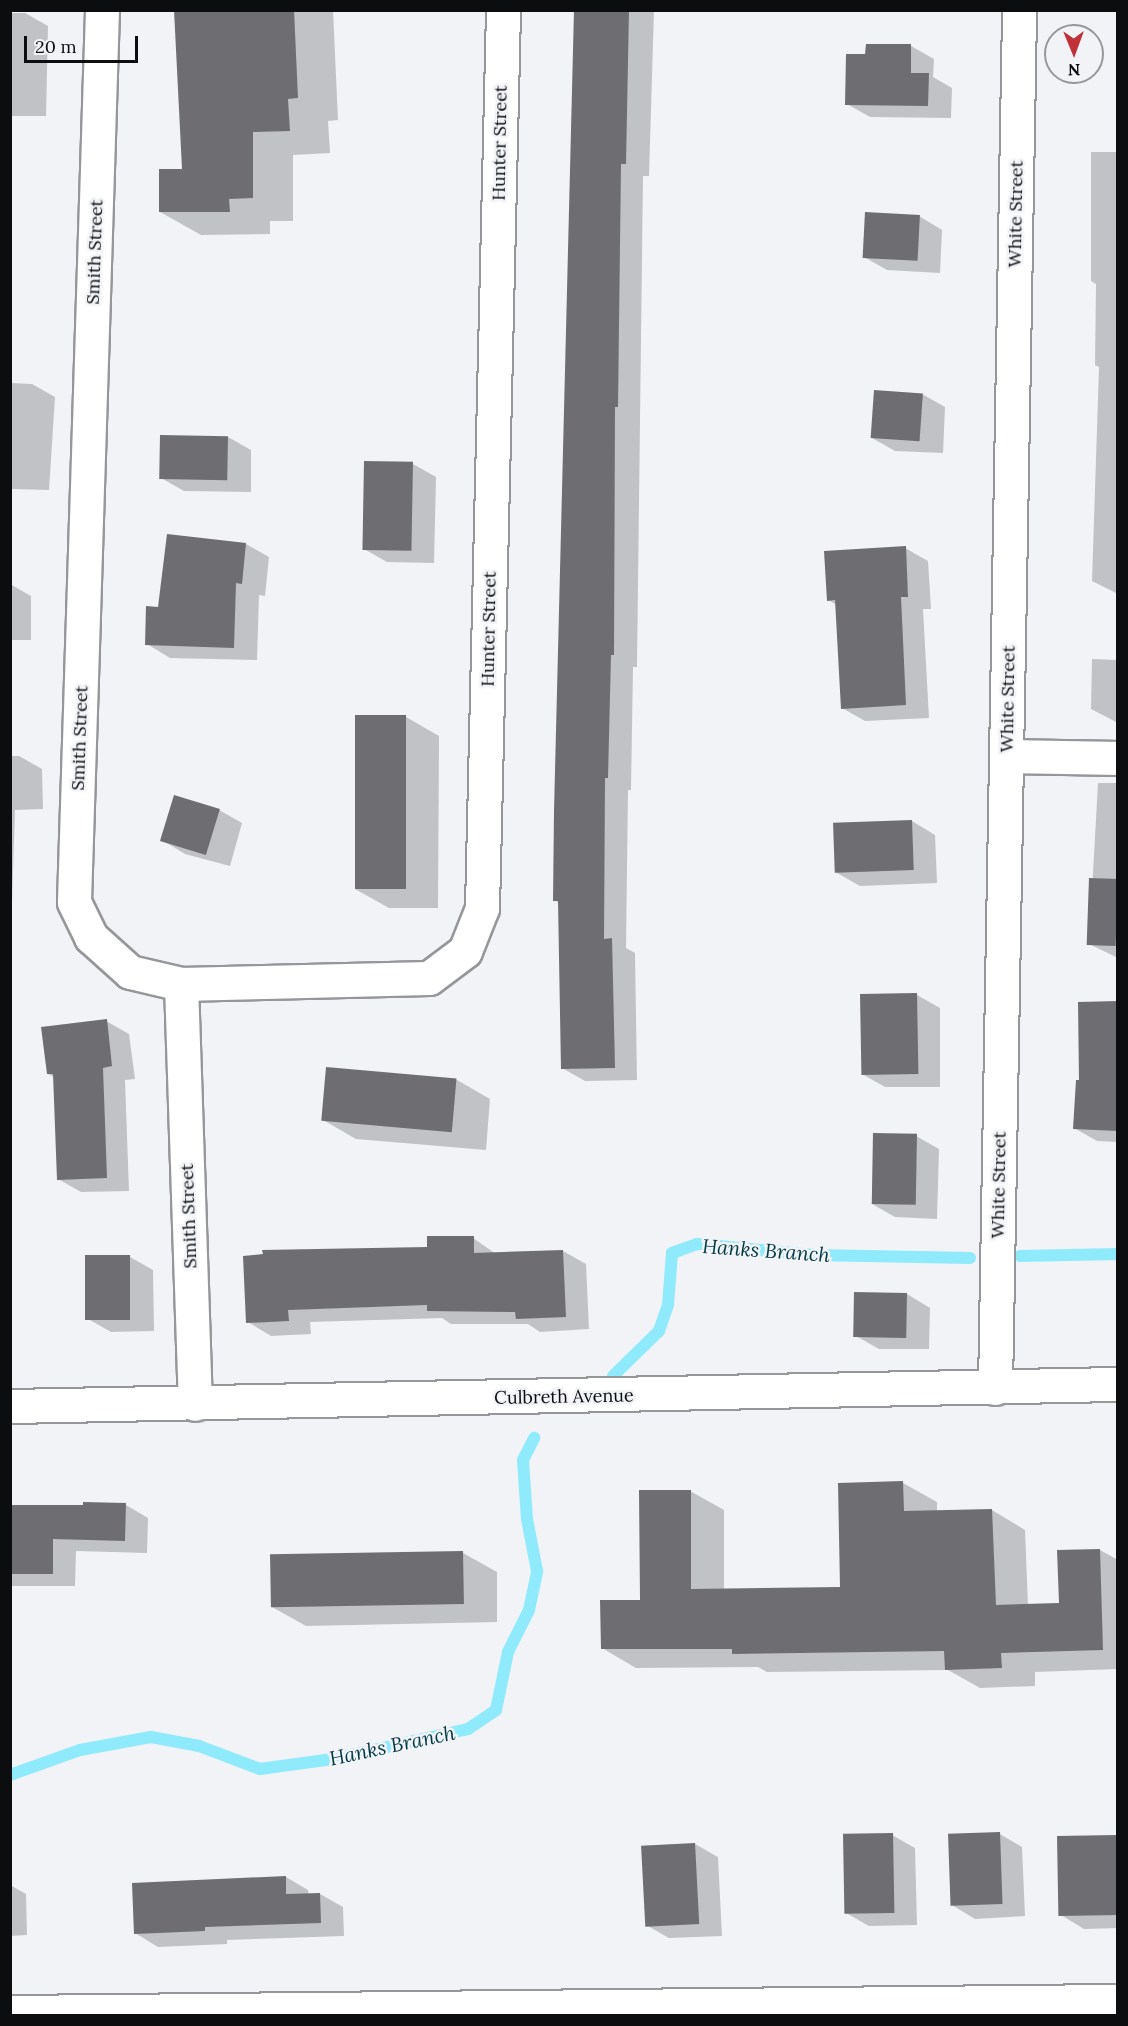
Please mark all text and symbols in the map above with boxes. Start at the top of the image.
scale bar [27,24,141,62]
north arrow [1044,24,1104,84]
text: 20 m [35,35,77,58]
text: N [1068,60,1081,80]
street label: Hunter Street [488,85,512,201]
street label: White Street [1004,160,1028,268]
street label: Smith Street [82,199,108,305]
street label: Hunter Street [477,571,501,687]
street label: White Street [996,645,1020,753]
street label: Smith Street [67,685,93,791]
street label: White Street [987,1131,1011,1239]
street label: Smith Street [176,1163,202,1269]
water label: Hanks Branch [701,1234,831,1266]
street label: Culbreth Avenue [494,1385,634,1409]
water label: Hanks Branch [327,1720,457,1770]

